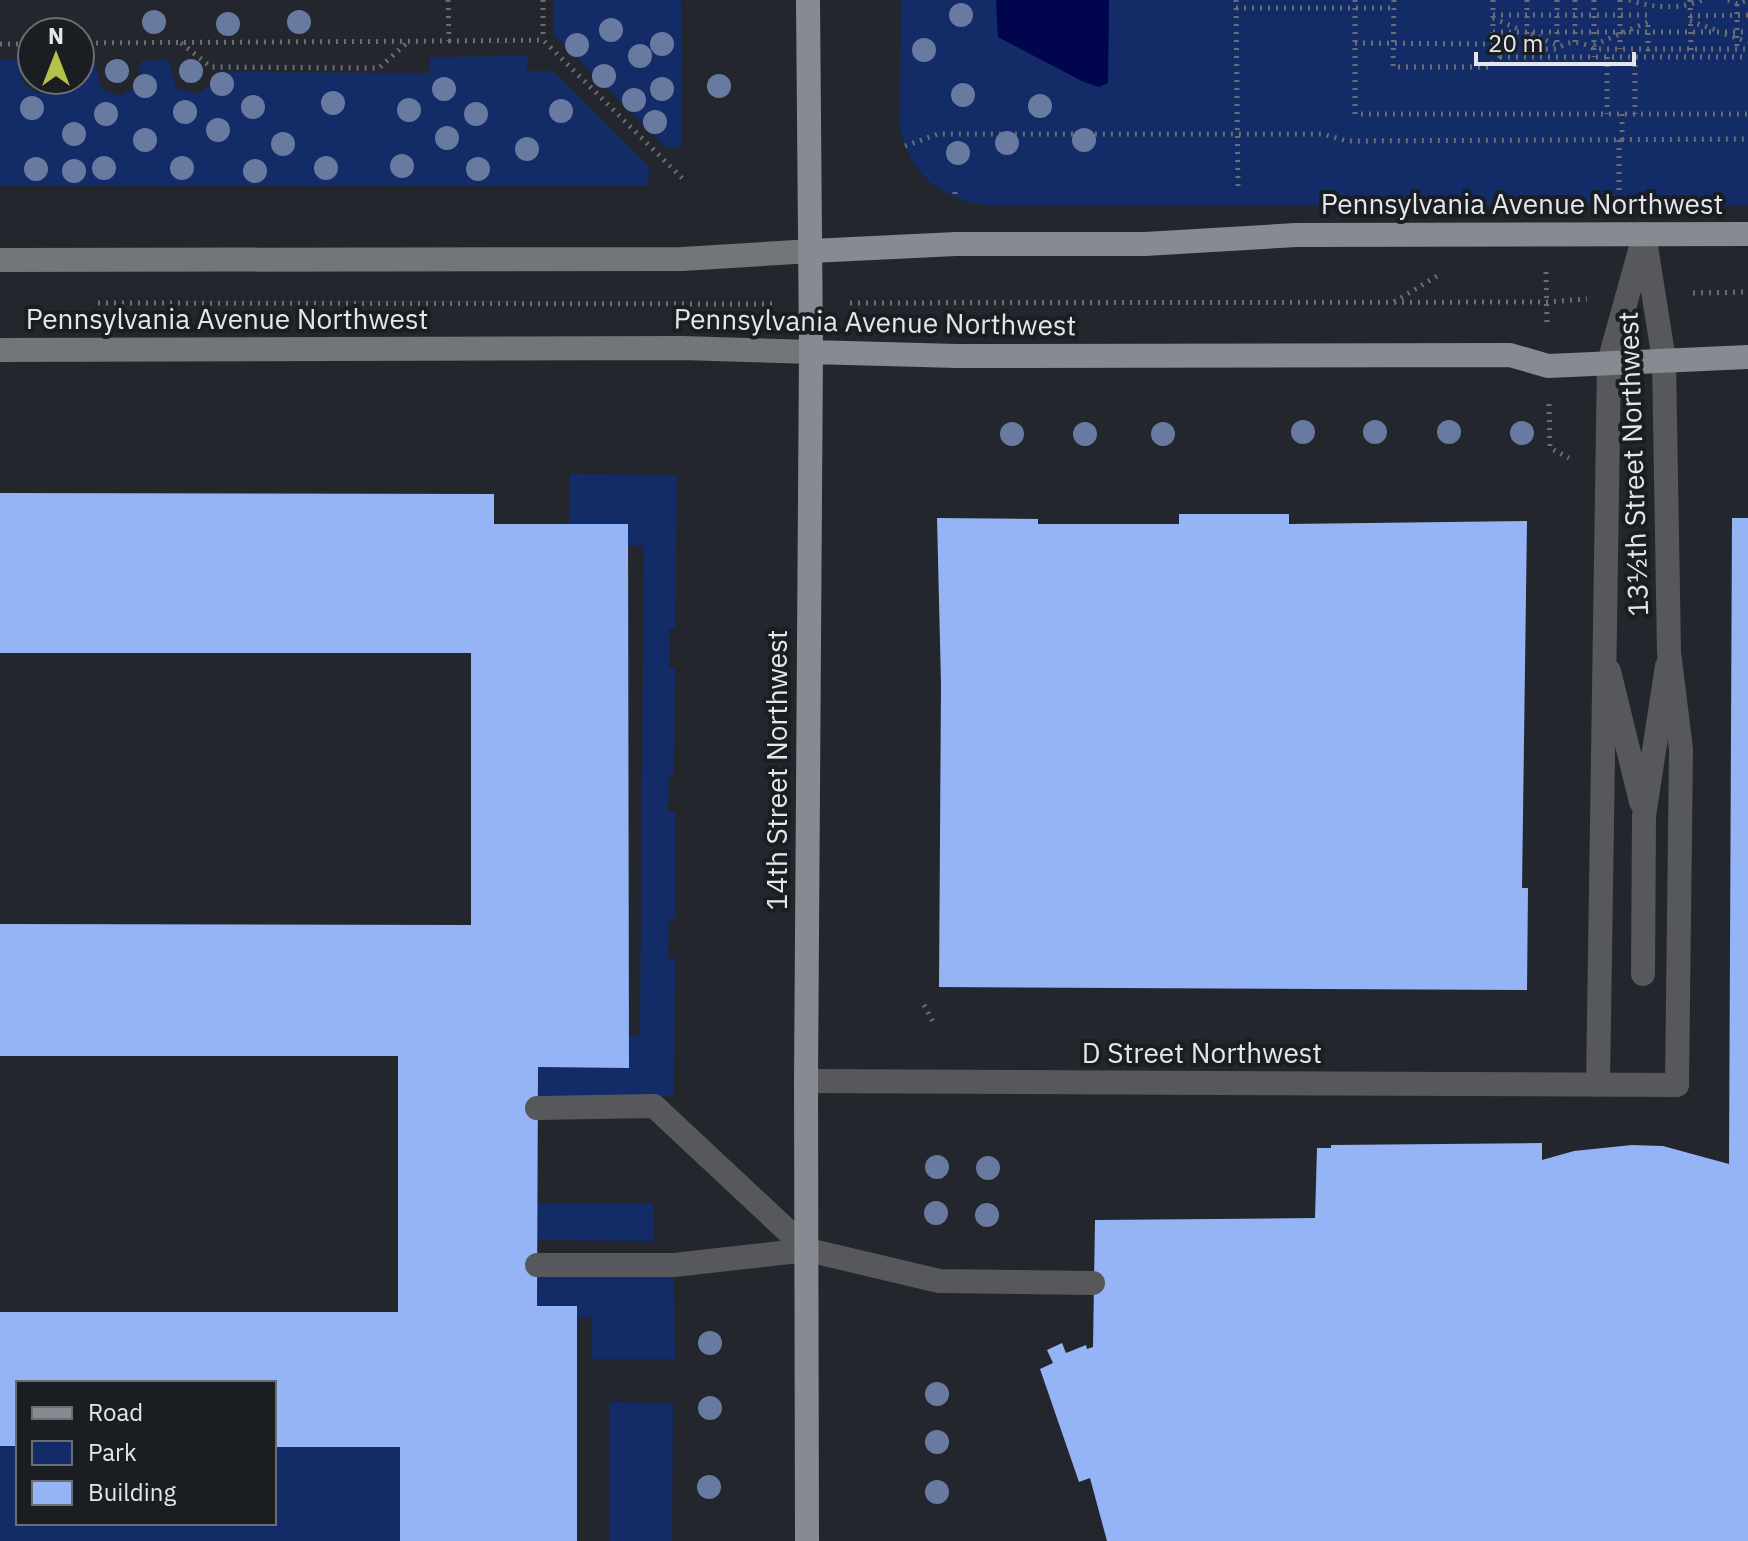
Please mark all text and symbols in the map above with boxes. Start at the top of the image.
north arrow [16,16,96,96]
scale bar [1476,16,1634,66]
text: N [48,21,64,50]
text: 20 m [1488,27,1543,59]
street label: Pennsylvania Avenue Northwest [1321,185,1723,222]
street label: Pennsylvania Avenue Northwest [673,299,1077,344]
street label: Pennsylvania Avenue Northwest [26,300,428,337]
street label: 13½th Street Northwest [1609,311,1656,617]
street label: 14th Street Northwest [758,630,795,910]
street label: D Street Northwest [1082,1034,1322,1071]
legend [16,1381,276,1525]
text: Road [88,1396,143,1428]
text: Park [88,1436,137,1468]
text: Building [88,1476,176,1508]

